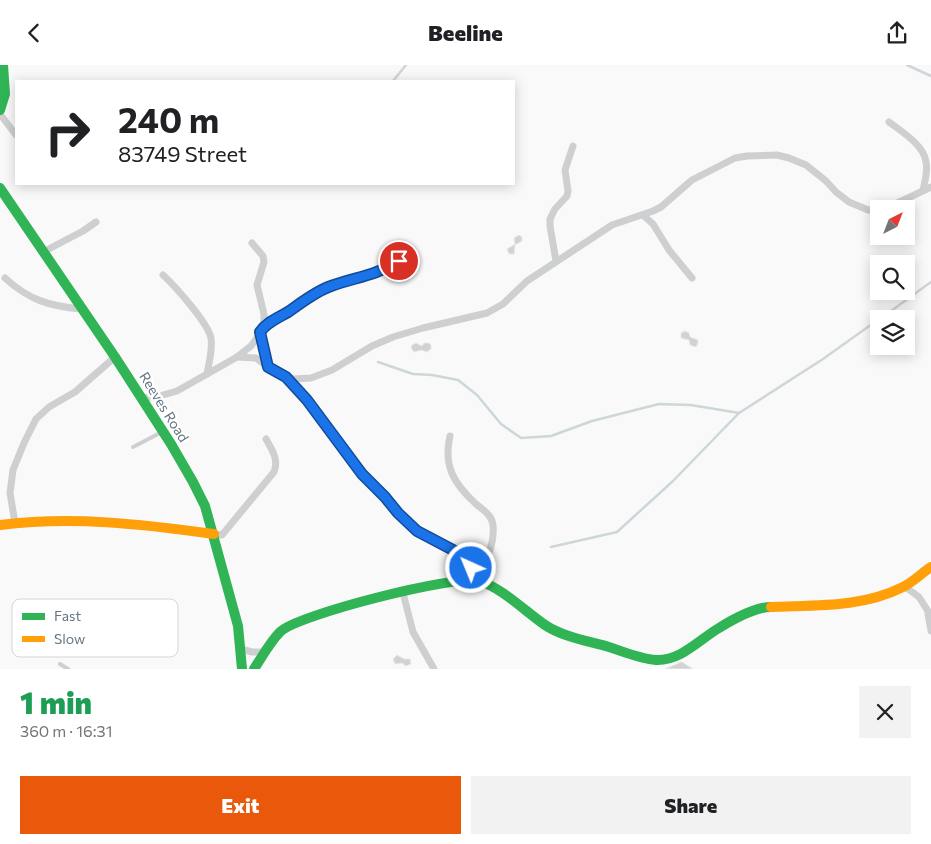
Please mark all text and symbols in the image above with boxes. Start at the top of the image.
icon: back [20,19,48,47]
text: Beeline [428,19,503,46]
icon: share [883,19,911,47]
text: 240 m [118,97,219,140]
icon: right [35,100,100,165]
text: 83749 Street [118,140,247,167]
north arrow [870,200,915,245]
map controls [870,200,915,355]
pin [378,240,420,282]
icon: arrive [385,247,413,275]
button: search [870,255,915,300]
button: layers [870,310,915,355]
street label: Reeves Road [136,368,193,445]
position arrow [444,541,496,593]
legend [12,599,178,657]
text: Fast [54,607,81,624]
text: Slow [54,630,85,647]
text: 1 min [20,683,92,720]
button: close [859,686,911,738]
text: 360 m · 16:31 [20,721,113,740]
button: Exit [20,776,461,834]
button: Share [471,776,911,834]

